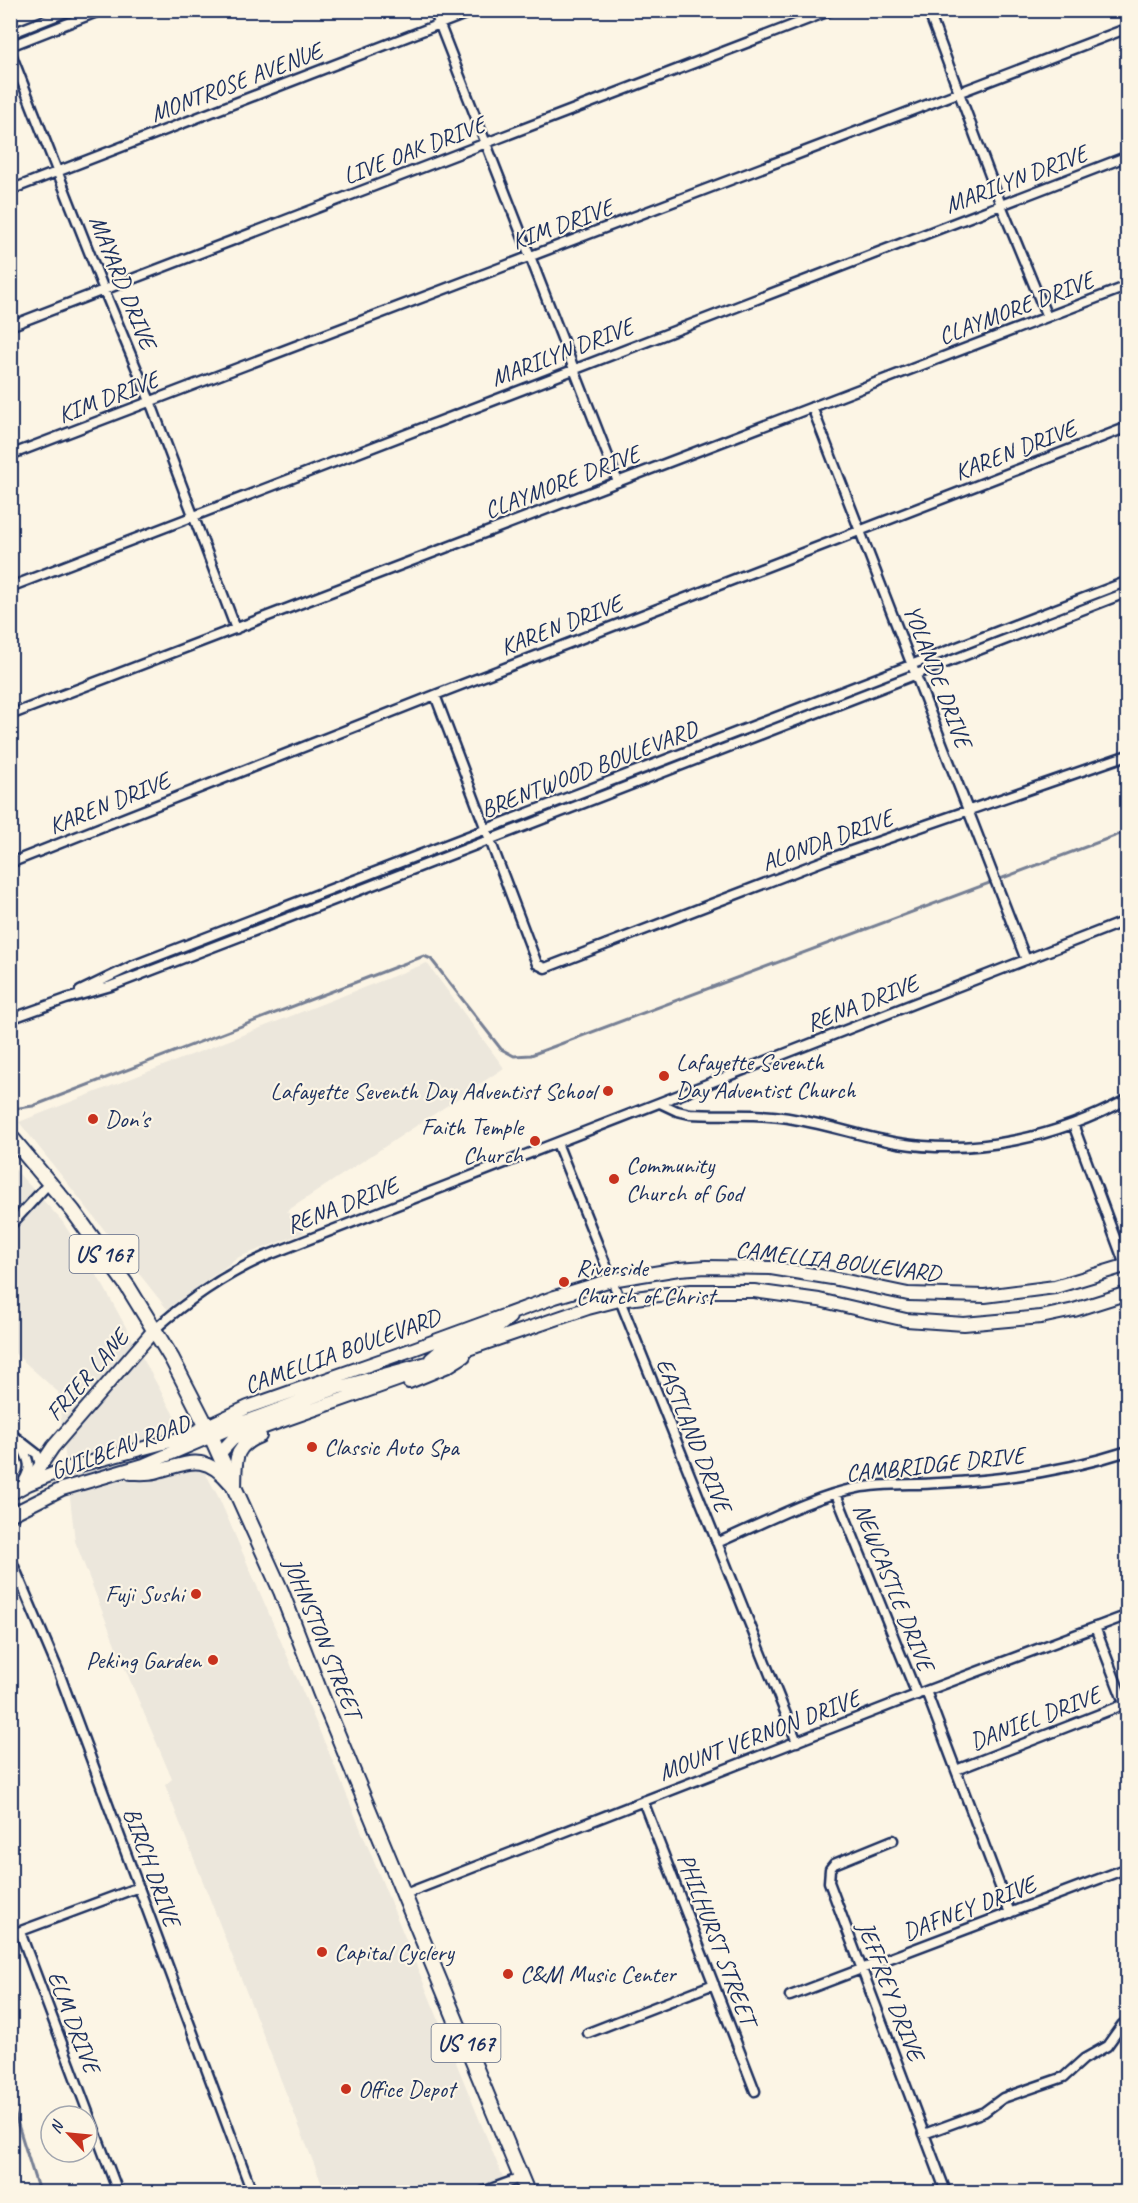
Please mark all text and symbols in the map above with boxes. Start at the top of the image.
street label: MONTROSE AVENUE [146,34,329,129]
street label: LIVE OAK DRIVE [339,108,492,191]
street label: MARILYN DRIVE [941,137,1094,220]
street label: KIM DRIVE [507,191,619,256]
street label: MAYARD DRIVE [83,211,165,356]
street label: CLAYMORE DRIVE [934,264,1101,351]
street label: MARILYN DRIVE [487,310,640,393]
street label: KIM DRIVE [53,363,165,430]
street label: KAREN DRIVE [950,412,1083,487]
street label: CLAYMORE DRIVE [480,438,647,525]
street label: KAREN DRIVE [496,587,629,662]
street label: YOLANDE DRIVE [897,600,980,754]
street label: BRENTWOOD BOULEVARD [476,713,704,824]
street label: KAREN DRIVE [44,764,177,841]
street label: ALONDA DRIVE [757,801,899,878]
street label: RENA DRIVE [802,967,925,1038]
place label: Lafayette Seventh Day Adventist Church [676,1047,857,1105]
marker: Lafayette Seventh Day Adventist Church [657,1069,671,1083]
place label: Lafayette Seventh Day Adventist School [270,1076,600,1106]
marker: Lafayette Seventh Day Adventist School [601,1084,615,1098]
place label: Don's [105,1104,152,1134]
marker: Don's [86,1112,100,1126]
place label: Faith Temple Church [421,1112,525,1170]
marker: Faith Temple Church [528,1134,542,1148]
place label: Community Church of God [626,1150,746,1208]
street label: RENA DRIVE [282,1169,405,1240]
marker: Community Church of God [607,1172,621,1186]
street label: CAMELLIA BOULEVARD [734,1234,944,1289]
road number: US 167 [70,1235,138,1273]
place label: Riverside Church of Christ [576,1253,718,1311]
marker: Riverside Church of Christ [557,1275,571,1289]
street label: CAMELLIA BOULEVARD [240,1301,446,1400]
street label: FRIER LANE [39,1321,137,1427]
street label: EASTLAND DRIVE [650,1354,740,1519]
street label: GUILBEAU ROAD [46,1407,196,1486]
place label: Classic Auto Spa [324,1432,460,1462]
street label: CAMBRIDGE DRIVE [844,1439,1029,1488]
marker: Classic Auto Spa [305,1440,319,1454]
street label: NEWCASTLE DRIVE [847,1499,942,1678]
street label: JOHNSTON STREET [277,1553,371,1727]
place label: Fuji Sushi [105,1579,187,1609]
marker: Fuji Sushi [189,1587,203,1601]
place label: Peking Garden [86,1645,202,1675]
marker: Peking Garden [206,1653,220,1667]
street label: DANIEL DRIVE [966,1678,1107,1757]
street label: MOUNT VERNON DRIVE [654,1682,866,1787]
street label: BIRCH DRIVE [117,1803,188,1933]
street label: PHILHURST STREET [671,1849,766,2034]
street label: DAFNEY DRIVE [898,1868,1043,1947]
street label: JEFFREY DRIVE [850,1916,932,2068]
place label: Capital Cyclery [334,1937,455,1967]
marker: Capital Cyclery [315,1945,329,1959]
place label: C&M Music Center [520,1959,678,1989]
street label: ELM DRIVE [41,1967,108,2080]
marker: C&M Music Center [501,1967,515,1981]
road number: US 167 [432,2024,500,2062]
place label: Office Depot [358,2074,458,2104]
marker: Office Depot [339,2082,353,2096]
north arrow [39,2104,99,2164]
text: N [45,2116,69,2137]

